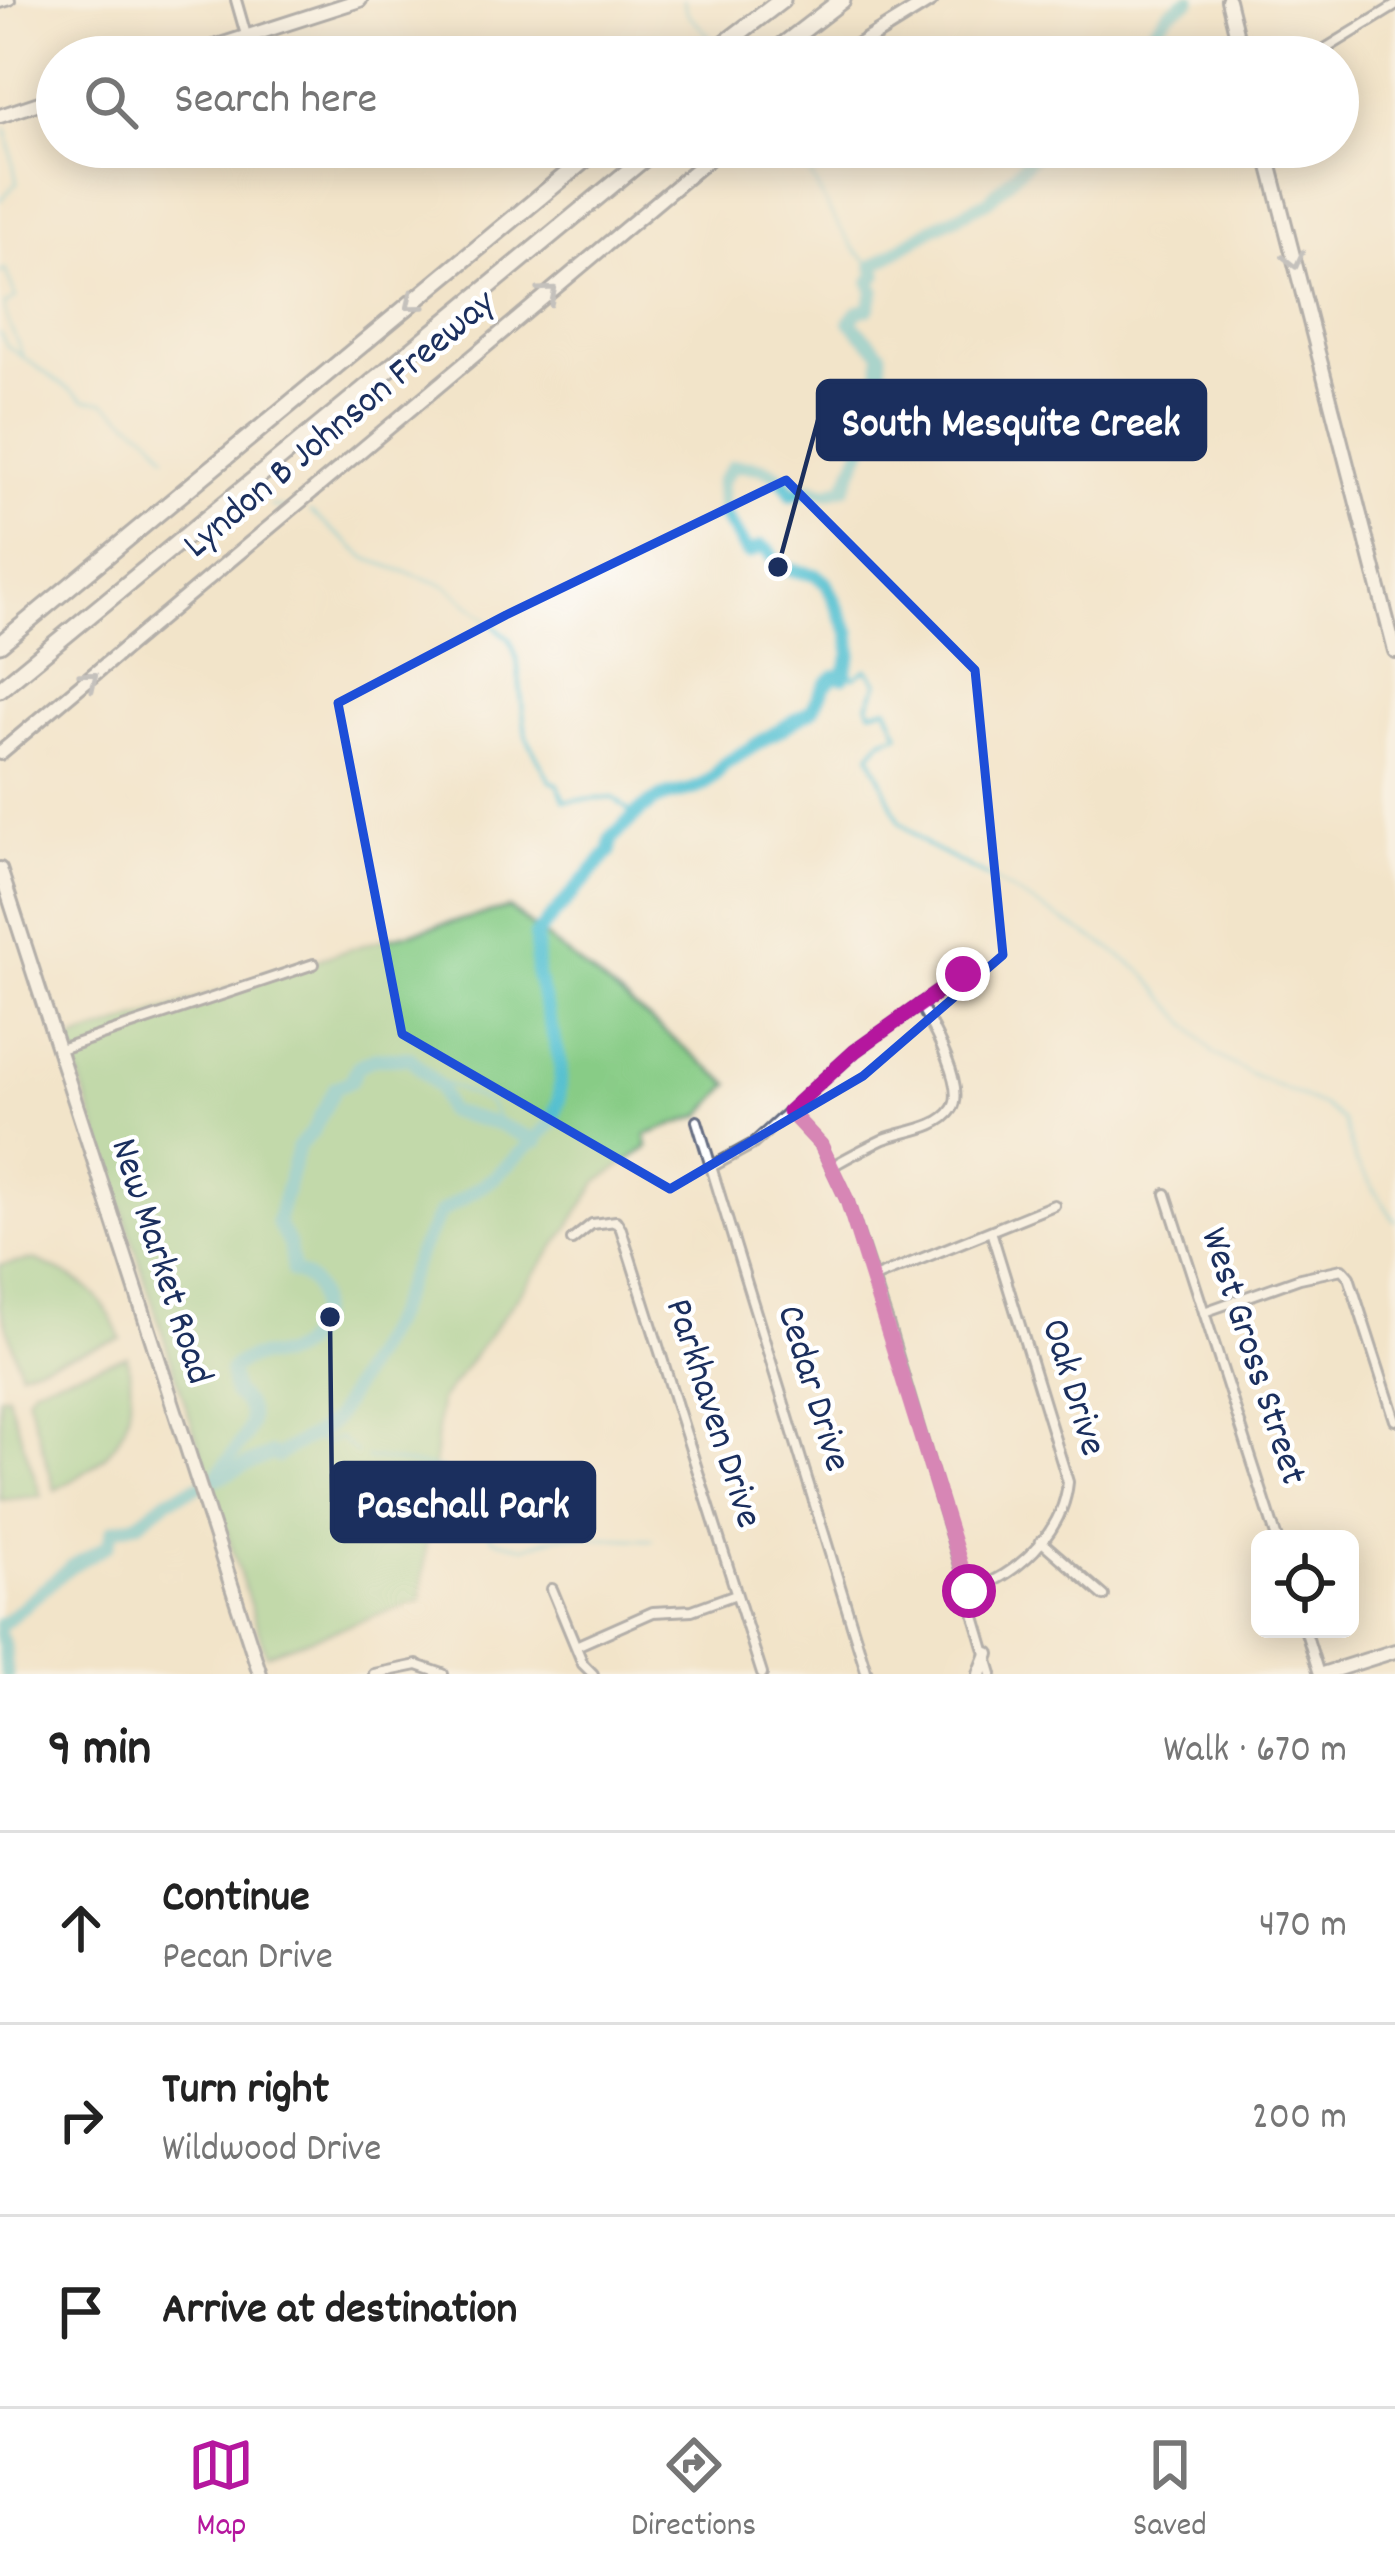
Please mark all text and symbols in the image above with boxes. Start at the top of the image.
search box [36,36,1359,168]
icon: search [78,69,144,135]
text: Search here [174,70,377,134]
one-way arrow [1279,250,1304,270]
street label: Lyndon B Johnson Freeway [173,278,510,573]
one-way arrow [536,285,558,307]
one-way arrow [405,289,427,310]
callout: South Mesquite Creek [818,381,1205,459]
text: South Mesquite Creek [841,397,1181,457]
one-way arrow [77,672,99,693]
route end [936,947,990,1001]
street label: New Market Road [93,1132,225,1392]
street label: West Gross Street [1184,1221,1318,1493]
street label: Parkhaven Drive [648,1292,774,1536]
street label: Cedar Drive [760,1299,862,1479]
street label: Oak Drive [1024,1313,1118,1463]
callout: Paschall Park [332,1463,594,1541]
text: Paschall Park [356,1479,570,1539]
map controls [1251,1530,1359,1638]
button: locate [1251,1530,1359,1638]
route start [942,1564,996,1618]
text: 9 min [48,1716,151,1788]
text: Walk · 670 m [1163,1725,1347,1780]
text: Continue [162,1868,310,1932]
icon: ahead [48,1895,114,1961]
text: 470 m [1259,1900,1347,1955]
text: Pecan Drive [162,1932,333,1987]
text: Turn right [162,2060,329,2124]
icon: right [48,2087,114,2153]
text: 200 m [1252,2092,1347,2147]
text: Wildwood Drive [162,2124,381,2179]
icon: arrive [48,2279,114,2345]
text: Arrive at destination [162,2280,517,2344]
tab: Map [188,2432,254,2551]
tab: Directions [631,2432,756,2551]
tab: Saved [1133,2432,1207,2551]

